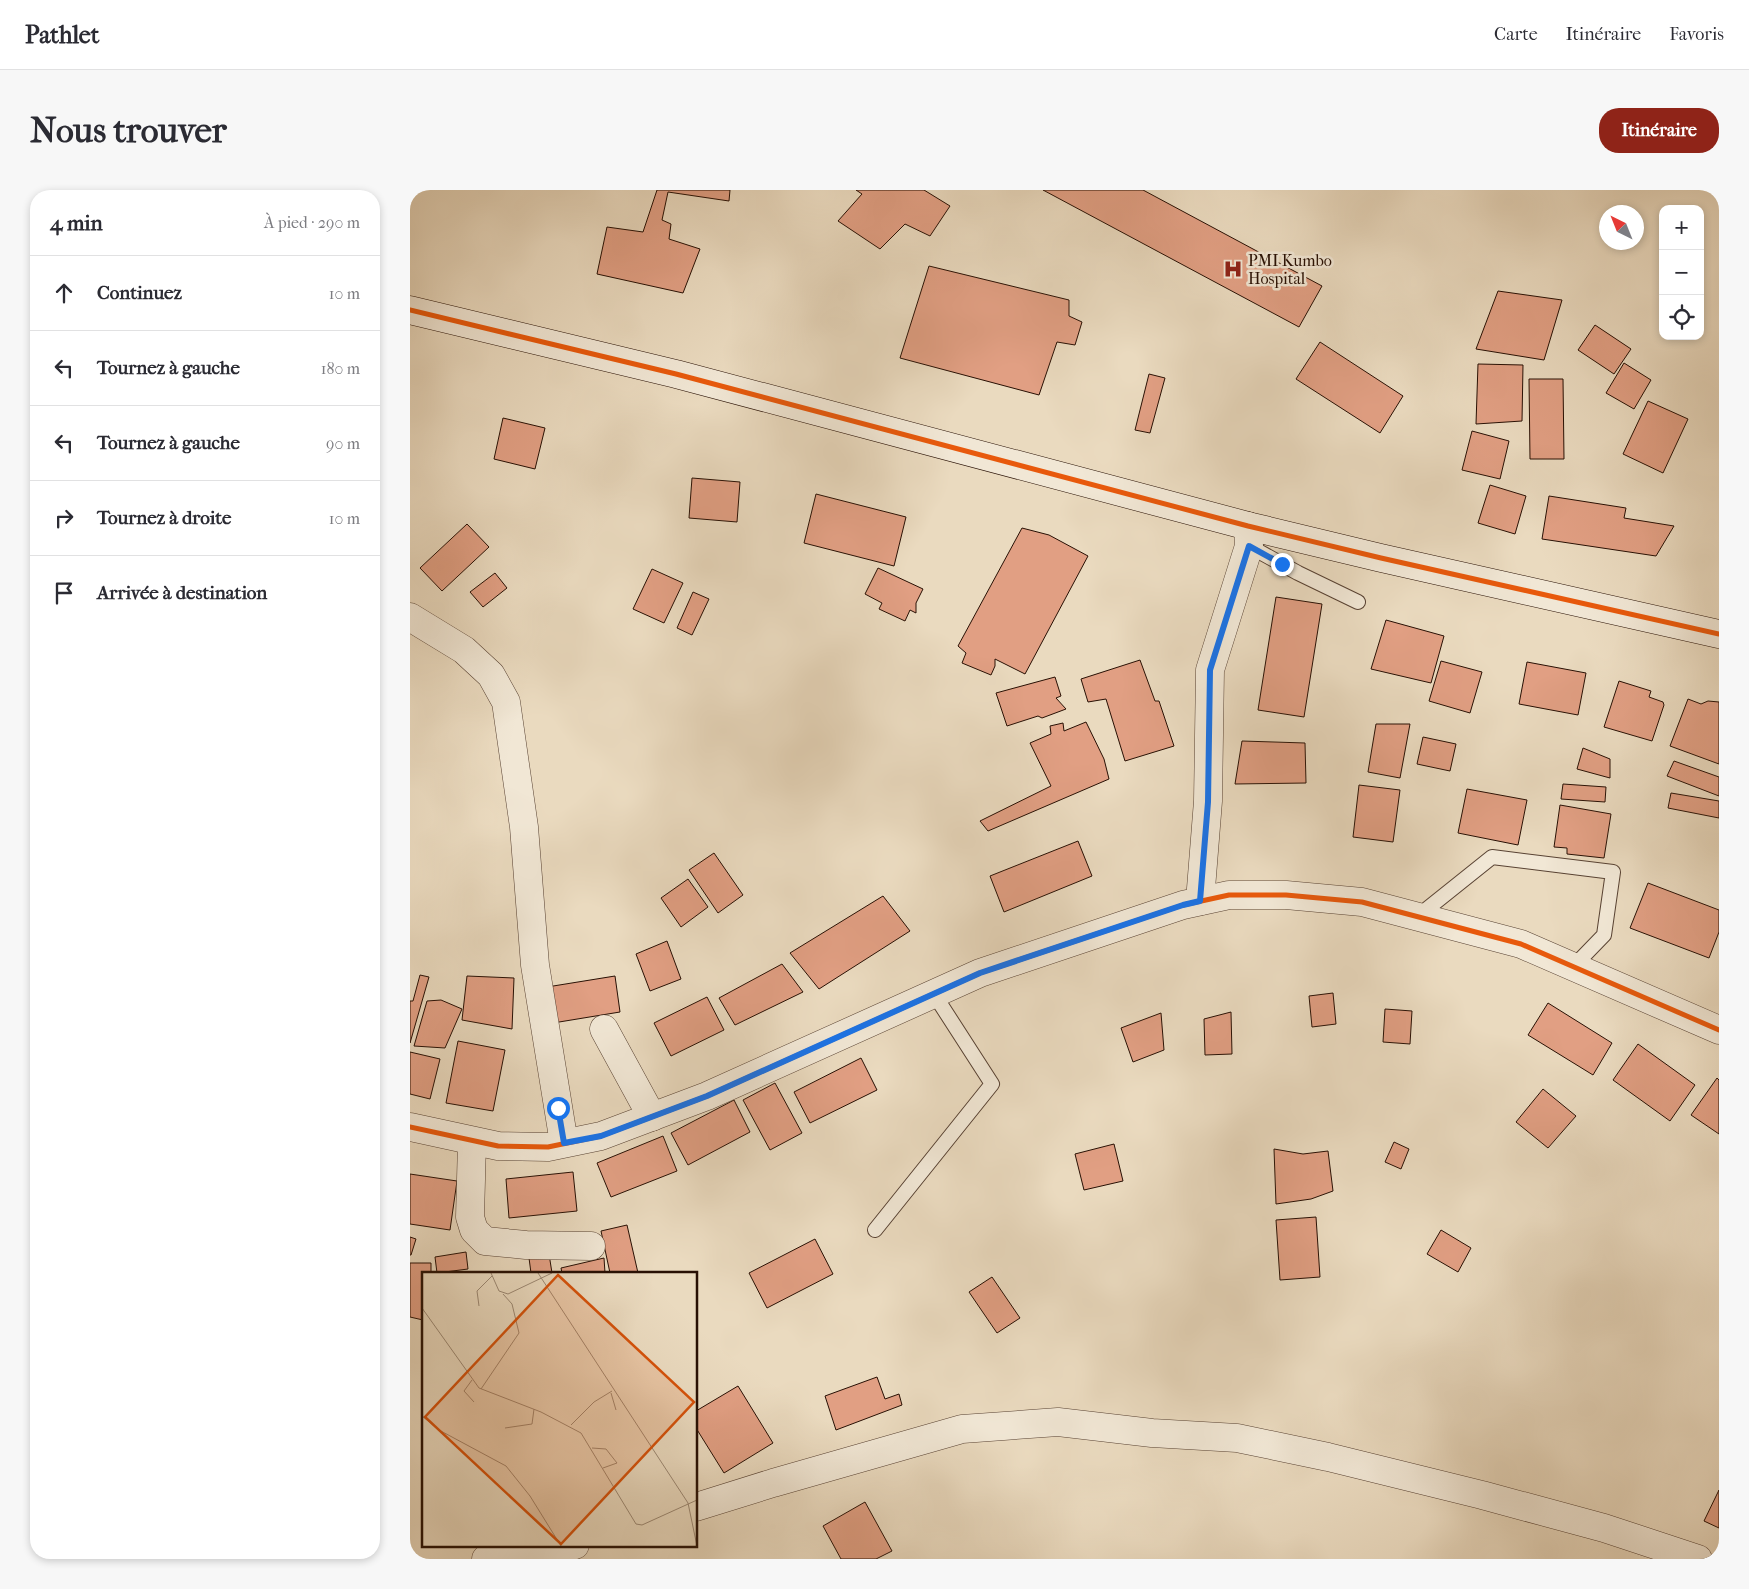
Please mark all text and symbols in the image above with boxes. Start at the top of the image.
text: Pathlet [25,21,99,49]
text: Carte [1494,24,1538,45]
text: Itinéraire [1566,24,1641,45]
text: Favoris [1669,24,1724,45]
button: Itinéraire [1599,108,1719,153]
text: Nous trouver [30,110,227,151]
north arrow [1599,205,1644,250]
map controls [1659,205,1704,340]
button: + [1659,205,1704,250]
text: 4 min [50,211,103,235]
text: À pied · 290 m [264,213,360,232]
button: − [1659,250,1704,295]
place label: PMI Kumbo Hospital [1248,251,1332,288]
hospital icon: PMI Kumbo Hospital [1222,258,1244,280]
icon: ahead [50,279,78,307]
text: Continuez [97,282,182,304]
text: 10 m [329,284,360,303]
button: locate [1659,295,1704,340]
icon: left [50,354,78,382]
text: Tournez à gauche [97,357,240,379]
text: 180 m [321,359,360,378]
icon: left [50,429,78,457]
text: Tournez à gauche [97,432,240,454]
text: 90 m [326,434,360,453]
icon: right [50,504,78,532]
text: Tournez à droite [97,507,231,529]
text: 10 m [329,509,360,528]
route end [1271,553,1294,576]
icon: arrive [50,579,78,607]
text: Arrivée à destination [97,582,267,604]
route start [547,1097,570,1120]
inset map [422,1272,698,1546]

